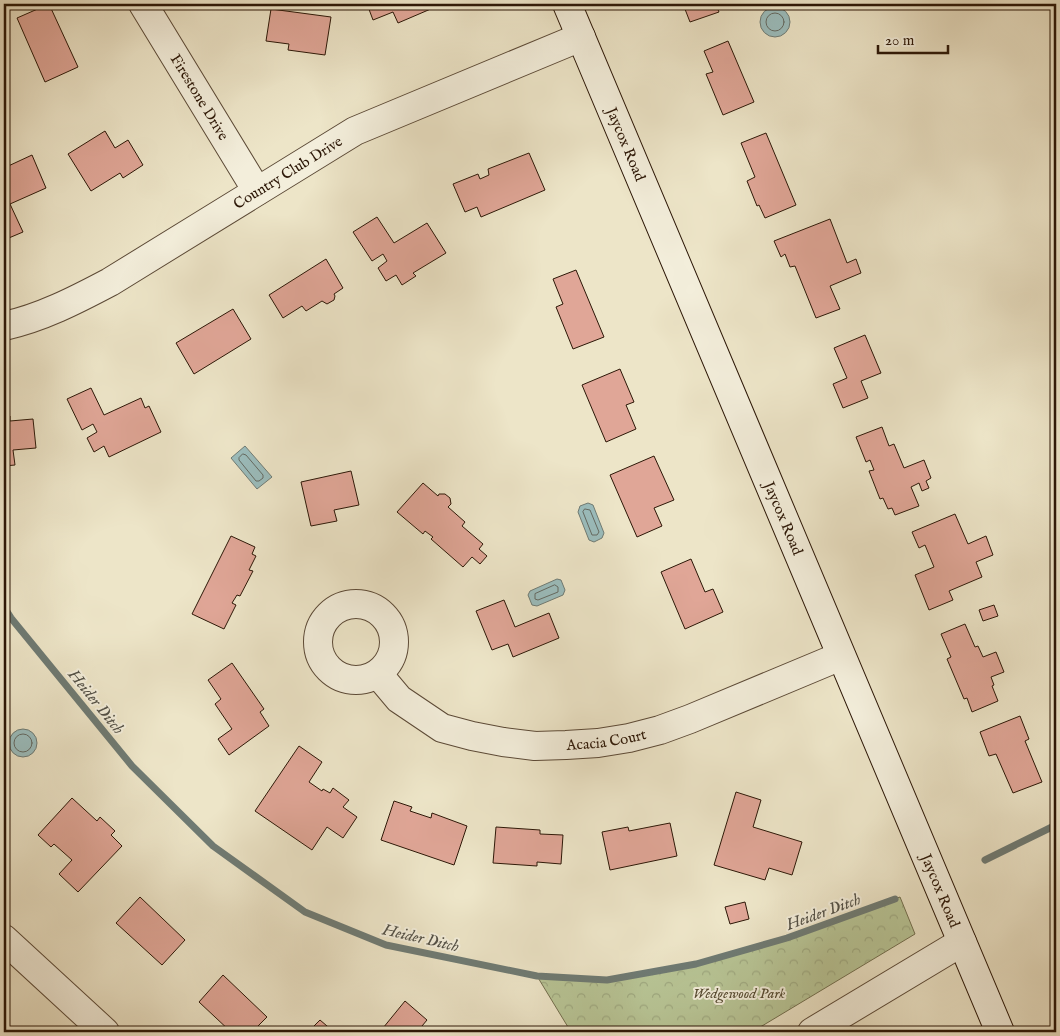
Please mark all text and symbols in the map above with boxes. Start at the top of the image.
scale bar [878,22,948,54]
text: 20 m [885,31,915,50]
street label: Firestone Drive [166,51,233,144]
street label: Jaycox Road [601,103,650,185]
street label: Country Club Drive [230,132,346,214]
street label: Jaycox Road [758,477,807,559]
water label: Heider Ditch [63,665,128,739]
street label: Acacia Court [565,725,648,755]
street label: Jaycox Road [915,849,964,931]
water label: Heider Ditch [783,890,864,936]
water label: Heider Ditch [379,920,461,958]
park label: Wedgewood Park [693,984,785,1004]

